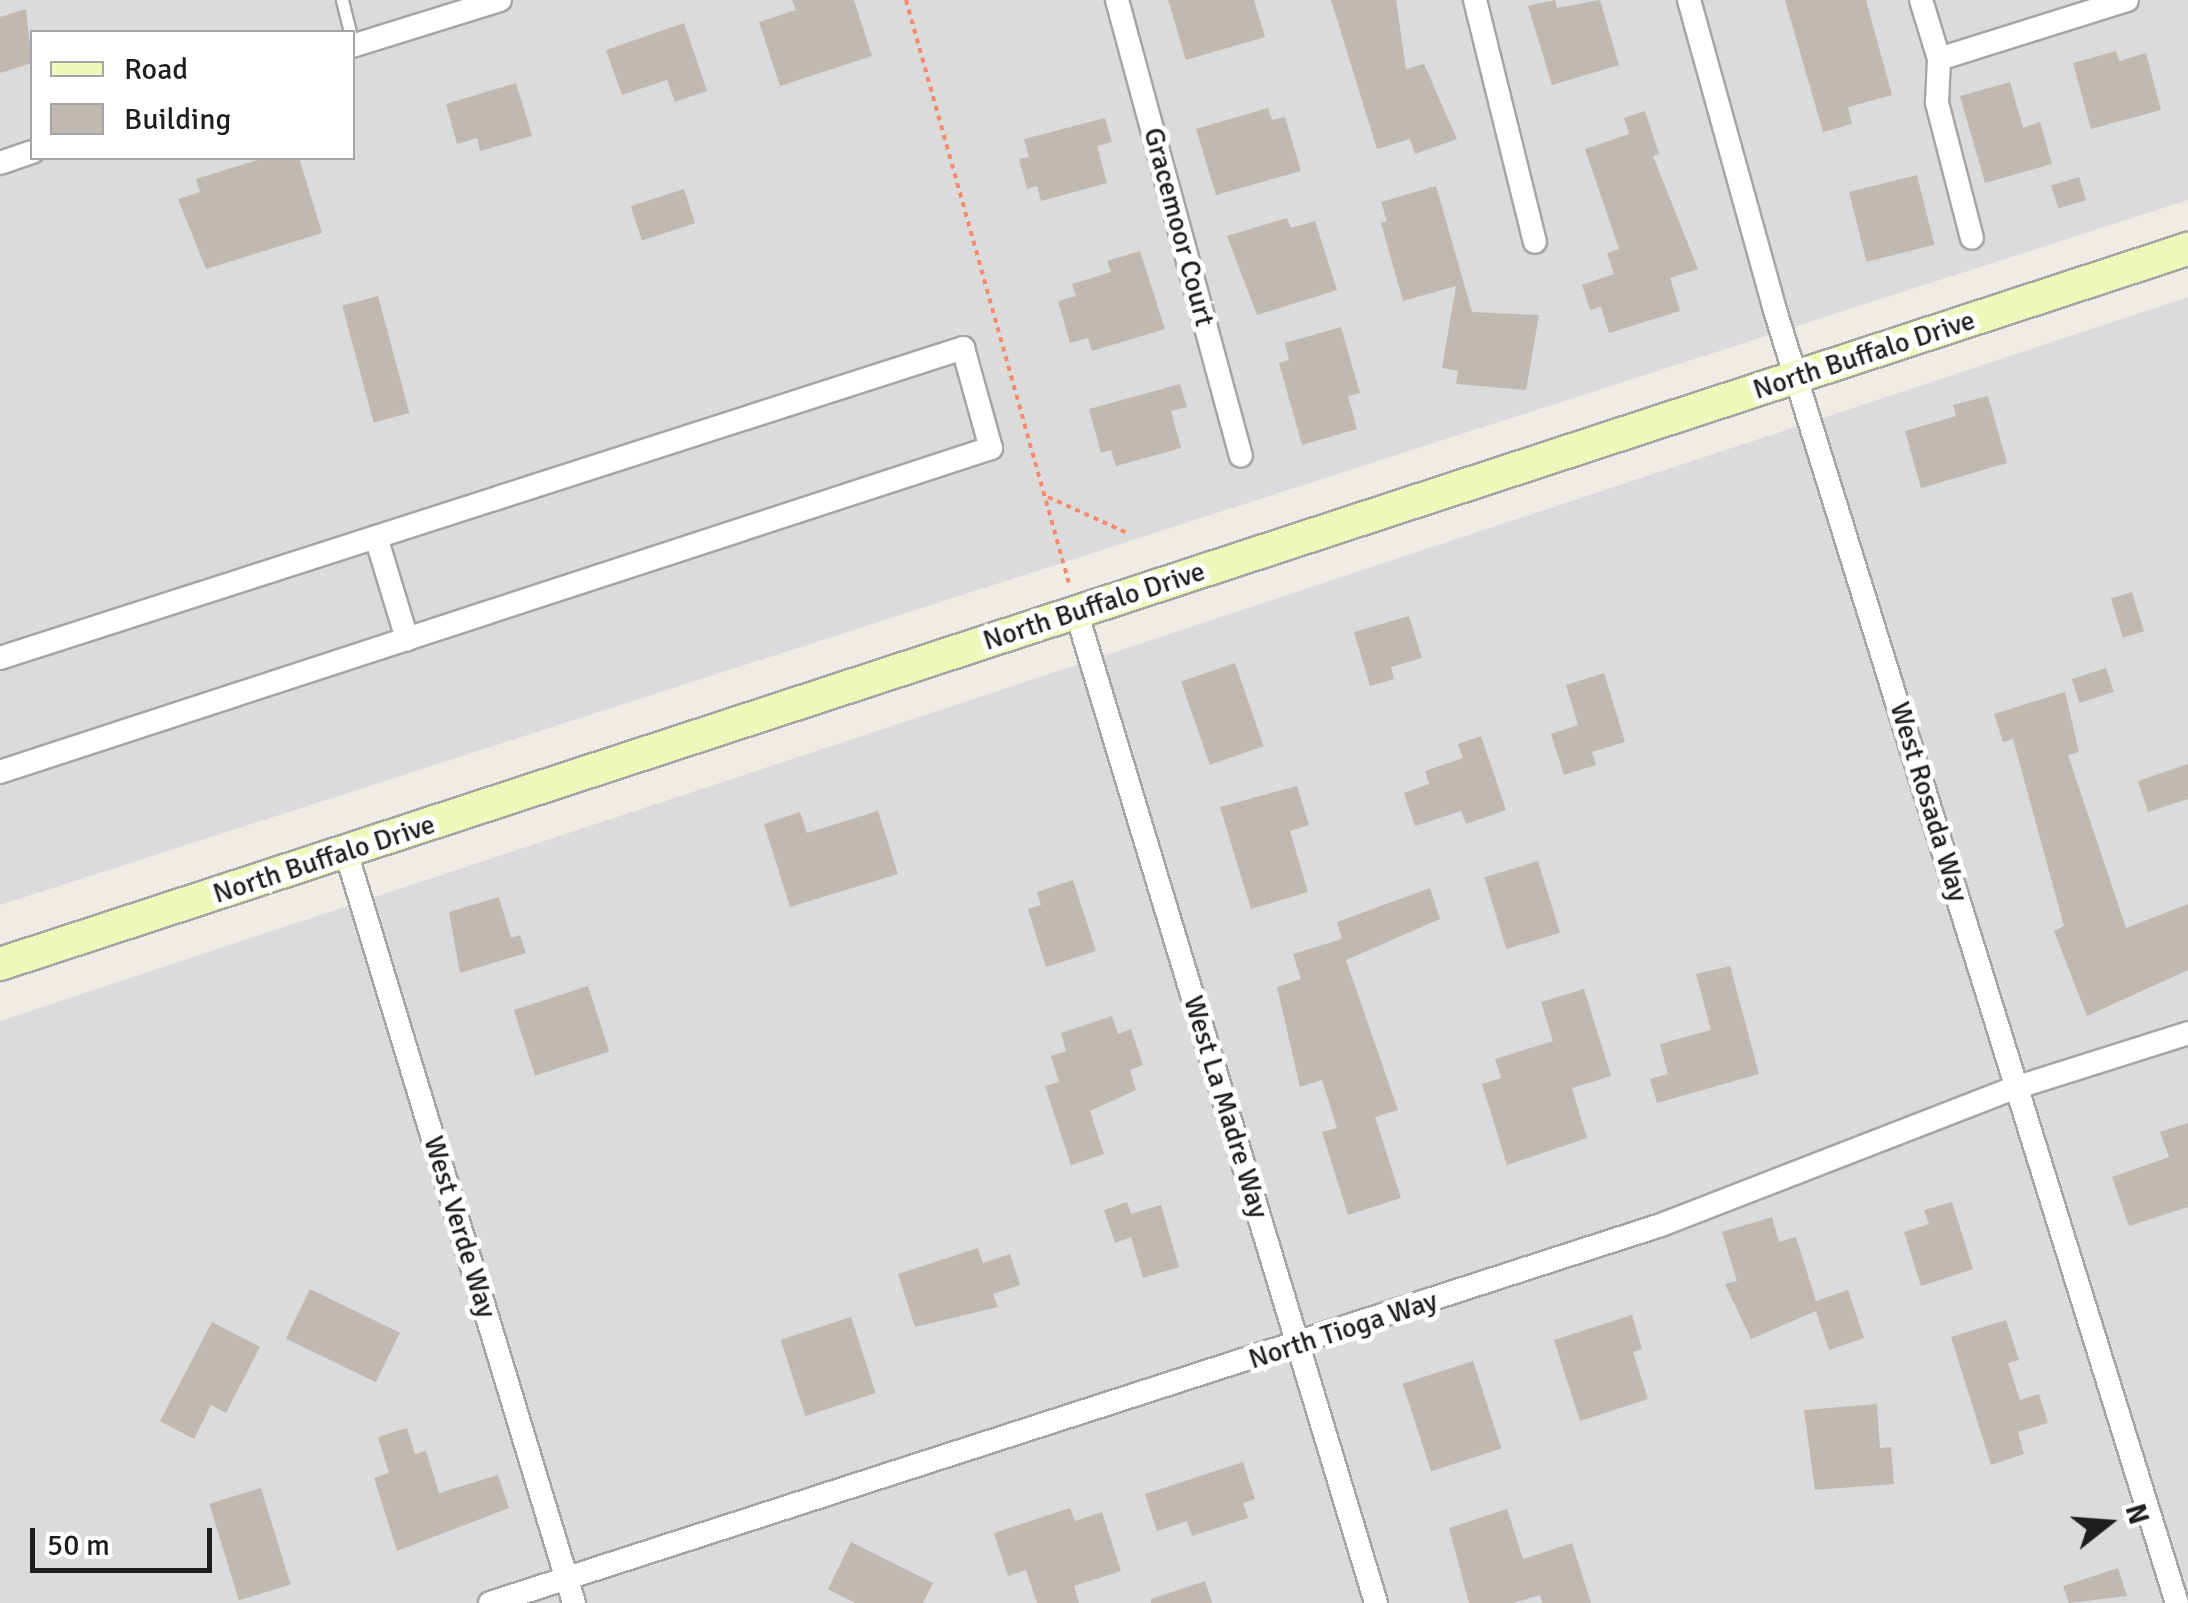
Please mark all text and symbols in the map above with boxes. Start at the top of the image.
legend [30,30,355,160]
text: Road [124,51,188,88]
text: Building [124,101,231,138]
street label: Gracemoor Court [1136,124,1222,330]
street label: North Buffalo Drive [1749,303,1979,407]
street label: North Buffalo Drive [979,554,1209,658]
street label: West Rosada Way [1883,698,1975,906]
street label: North Buffalo Drive [209,807,439,911]
street label: West La Madre Way [1176,992,1276,1222]
street label: West Verde Way [416,1132,504,1322]
street label: North Tioga Way [1244,1284,1442,1376]
north arrow [2058,1473,2158,1573]
text: N [2118,1500,2156,1529]
scale bar [35,1508,218,1570]
text: 50 m [47,1527,110,1564]

